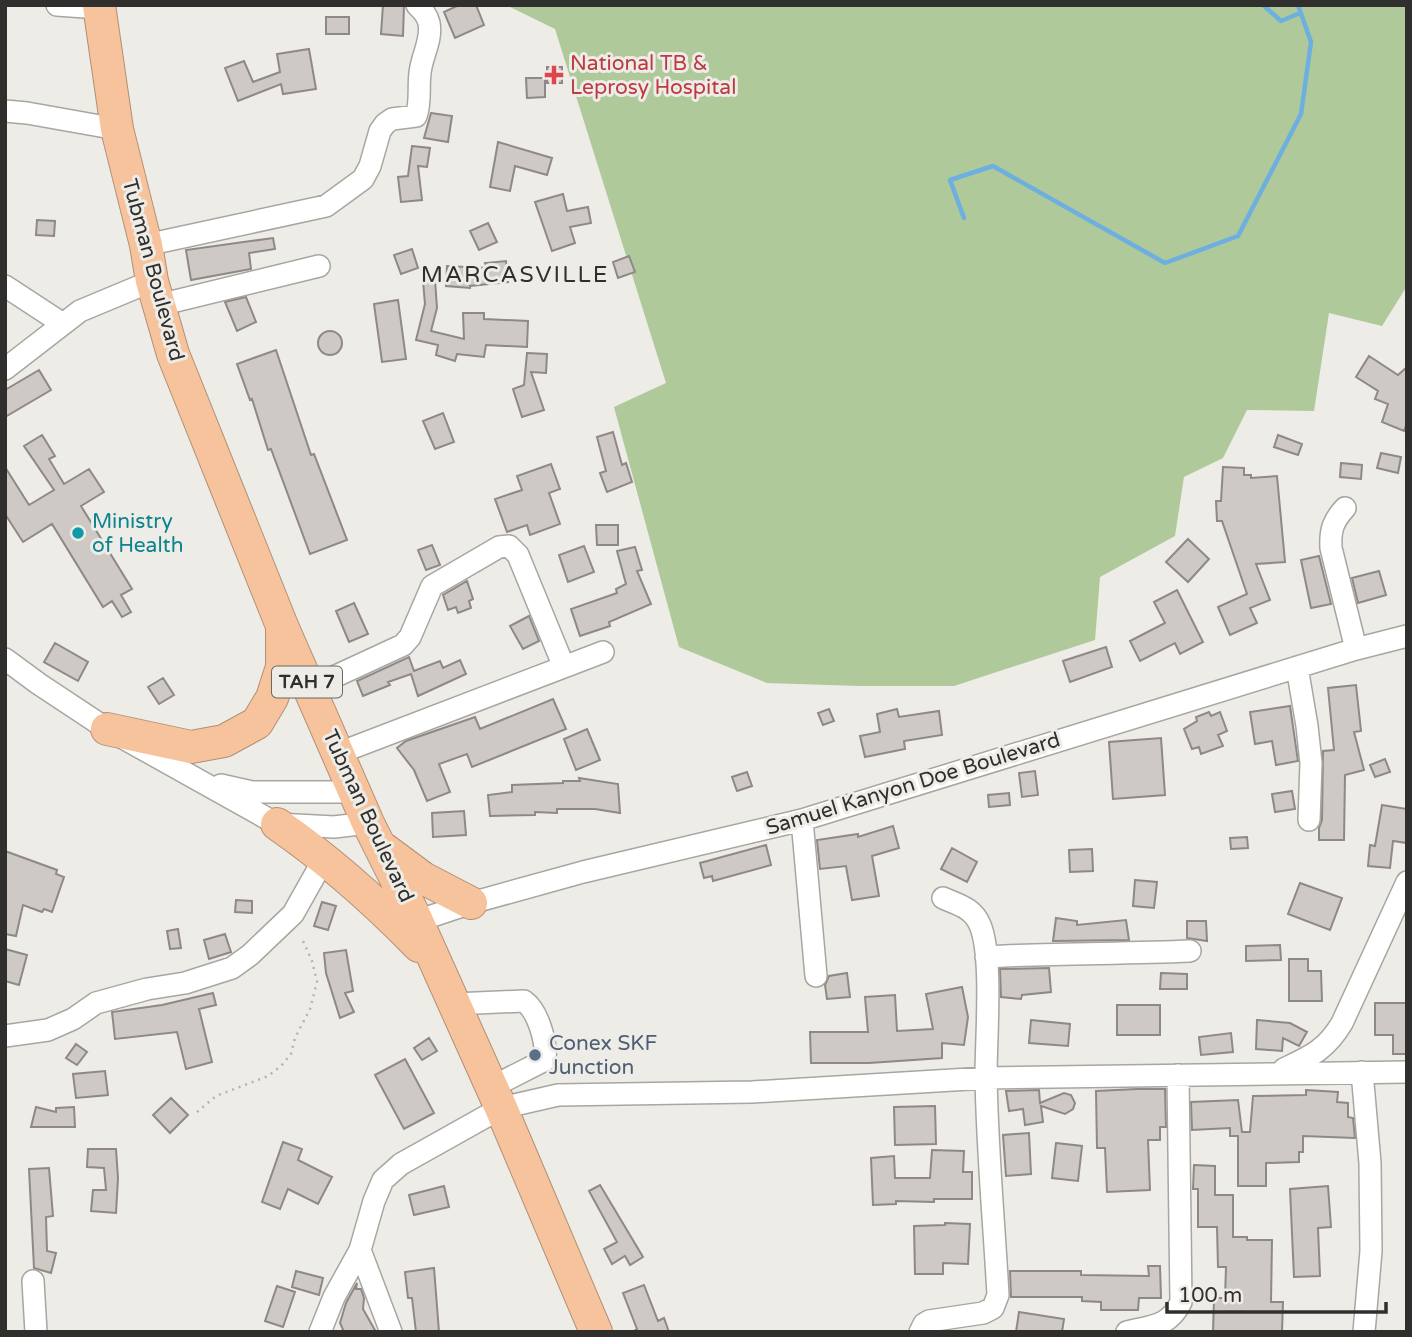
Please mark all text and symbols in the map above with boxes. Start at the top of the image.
place label: National TB & Leprosy Hospital [570,51,736,100]
marker: National TB & Leprosy Hospital [544,65,564,85]
street label: Tubman Boulevard [117,176,189,364]
district label: MARCASVILLE [421,261,609,289]
place label: Ministry of Health [92,509,183,558]
marker: Ministry of Health [70,525,86,541]
road number: TAH 7 [272,666,342,698]
street label: Tubman Boulevard [317,726,419,906]
street label: Samuel Kanyon Doe Boulevard [763,727,1063,841]
place label: Conex SKF Junction [549,1031,657,1080]
marker: Conex SKF Junction [527,1047,543,1063]
scale bar [1167,1270,1386,1314]
text: 100 m [1178,1283,1242,1308]

